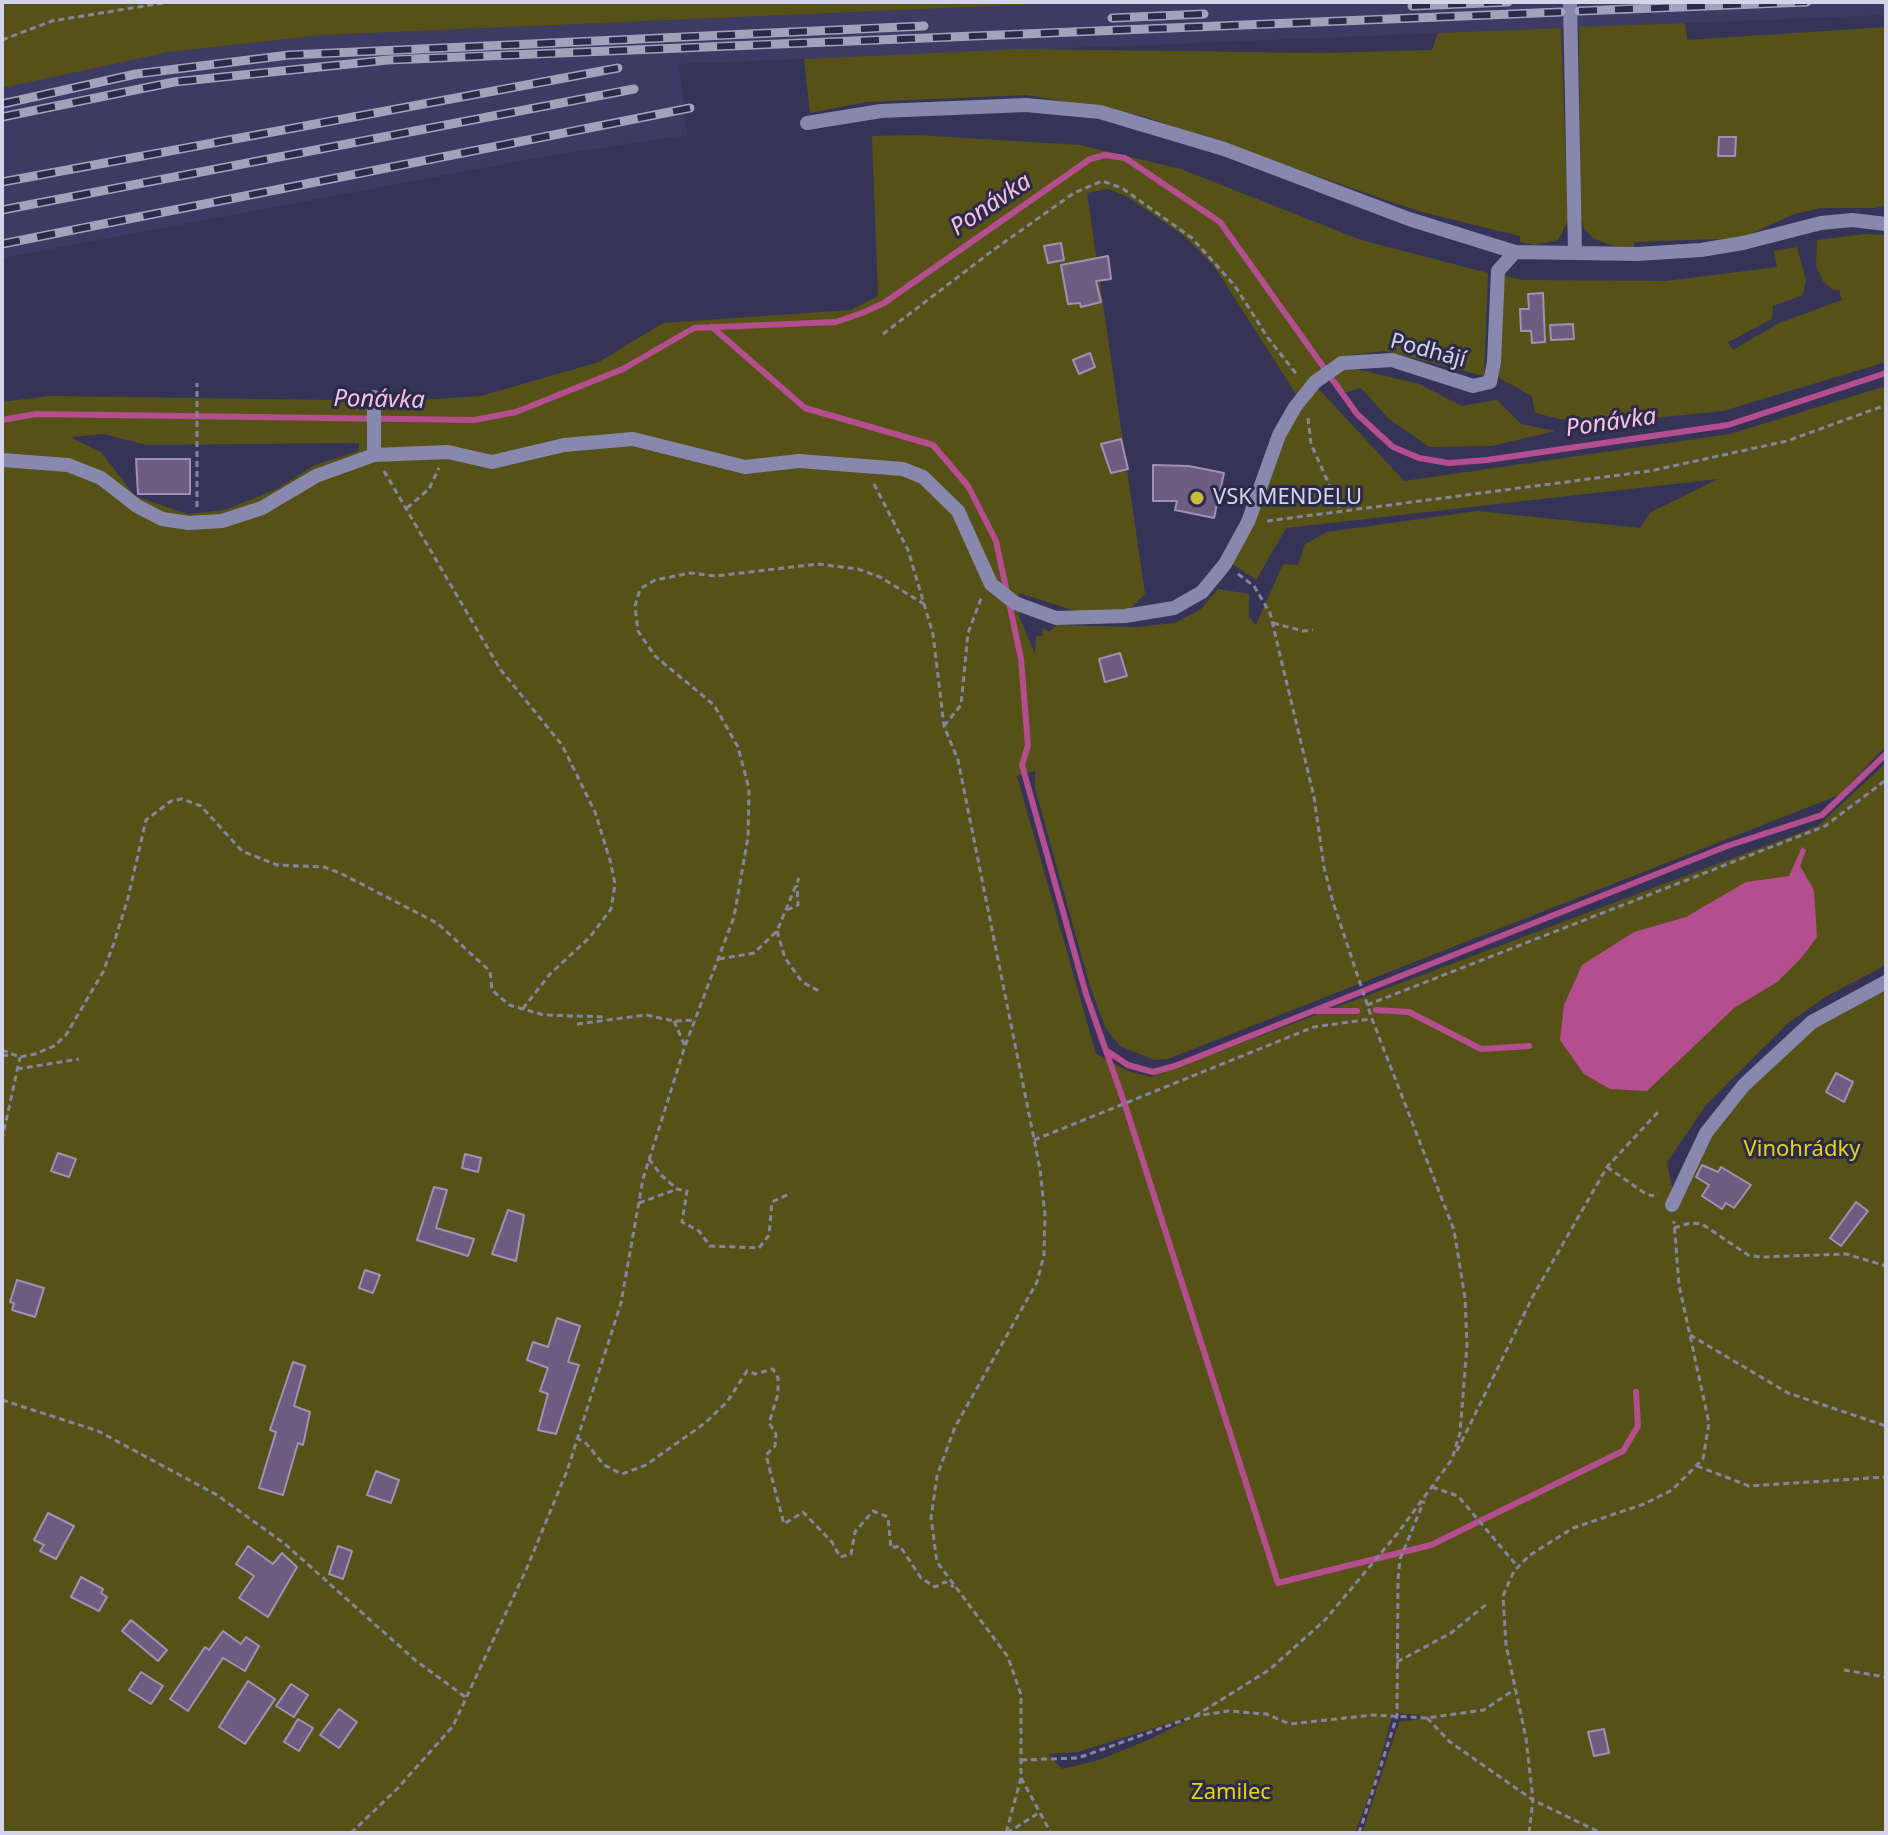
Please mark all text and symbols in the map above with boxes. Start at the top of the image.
water label: Ponávka [945,168,1037,242]
street label: Podhájí [1387,328,1469,374]
water label: Ponávka [333,385,425,415]
water label: Ponávka [1564,402,1658,444]
place label: VSK MENDELU [1213,485,1362,511]
marker: VSK MENDELU [1188,489,1206,507]
park label: Vinohrádky [1744,1137,1860,1163]
park label: Zamilec [1191,1780,1271,1806]

